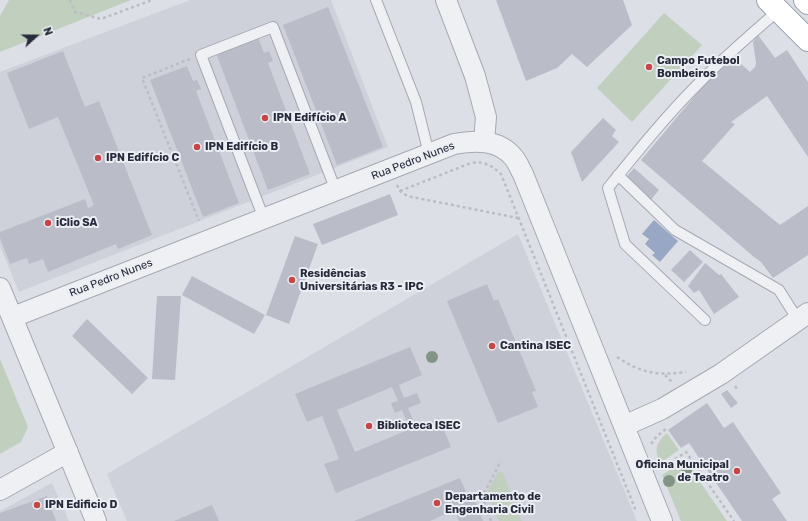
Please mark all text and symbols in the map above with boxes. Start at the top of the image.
north arrow [16,16,56,56]
text: N [40,25,55,38]
place label: Campo Futebol Bombeiros [657,54,740,80]
marker: Campo Futebol Bombeiros [644,62,654,72]
place label: IPN Edifício A [273,111,346,125]
marker: IPN Edifício A [260,113,270,123]
street label: Rua Pedro Nunes [370,139,456,183]
place label: IPN Edifício B [205,140,278,154]
marker: IPN Edifício B [192,142,202,152]
place label: IPN Edifício C [106,151,179,165]
marker: IPN Edifício C [93,153,103,163]
place label: iClio SA [56,216,97,230]
marker: iClio SA [43,218,53,228]
street label: Rua Pedro Nunes [68,256,154,300]
place label: Residências Universitárias R3 - IPC [300,267,423,293]
marker: Residências Universitárias R3 - IPC [287,275,297,285]
place label: Cantina ISEC [500,339,571,353]
marker: Cantina ISEC [487,341,497,351]
place label: Biblioteca ISEC [377,419,460,433]
marker: Biblioteca ISEC [364,421,374,431]
place label: Oficina Municipal de Teatro [636,458,729,484]
marker: Oficina Municipal de Teatro [732,466,742,476]
place label: Departamento de Engenharia Civil [445,490,541,516]
place label: IPN Edificio D [45,498,117,512]
marker: Departamento de Engenharia Civil [432,498,442,508]
marker: IPN Edificio D [32,500,42,510]

